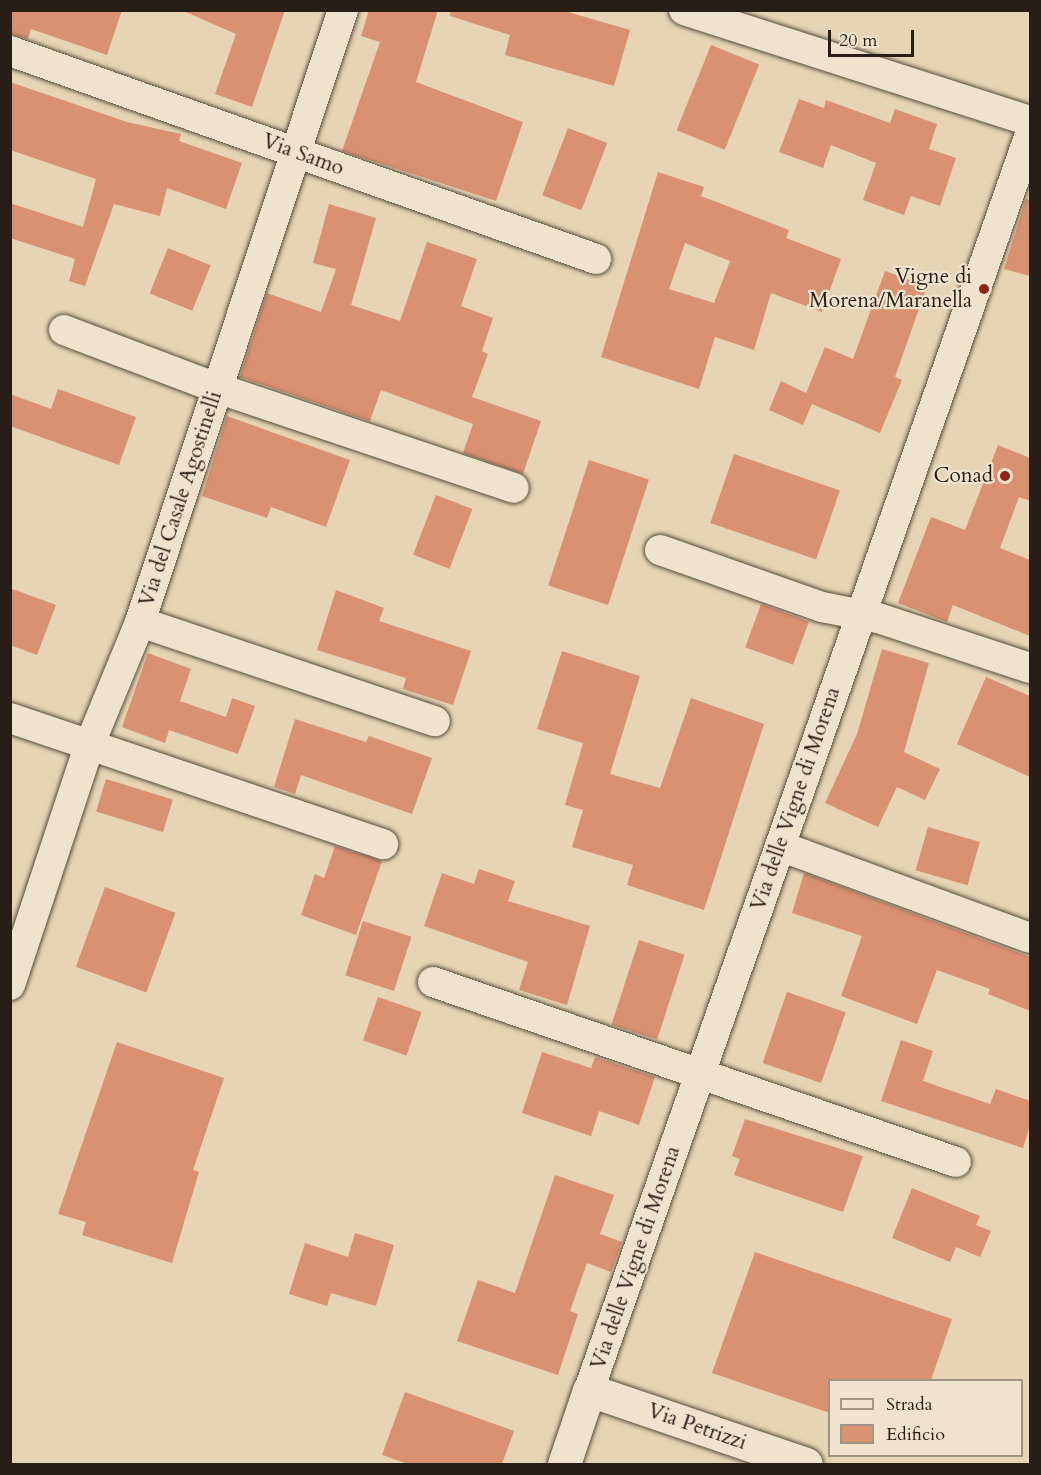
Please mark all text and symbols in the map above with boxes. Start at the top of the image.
scale bar [831,18,916,56]
text: 20 m [839,28,878,53]
street label: Via Samo [259,129,347,181]
place label: Vigne di Morena/Maranella [809,264,972,314]
marker: Vigne di Morena/Maranella [977,282,991,296]
street label: Via del Casale Agostinelli [134,388,228,610]
place label: Conad [933,463,993,489]
marker: Conad [998,469,1012,483]
street label: Via delle Vigne di Morena [746,684,846,914]
street label: Via delle Vigne di Morena [586,1143,686,1373]
legend [828,1379,1023,1457]
text: Strada [886,1392,932,1417]
street label: Via Petrizzi [644,1398,750,1456]
text: Edificio [886,1422,945,1447]

